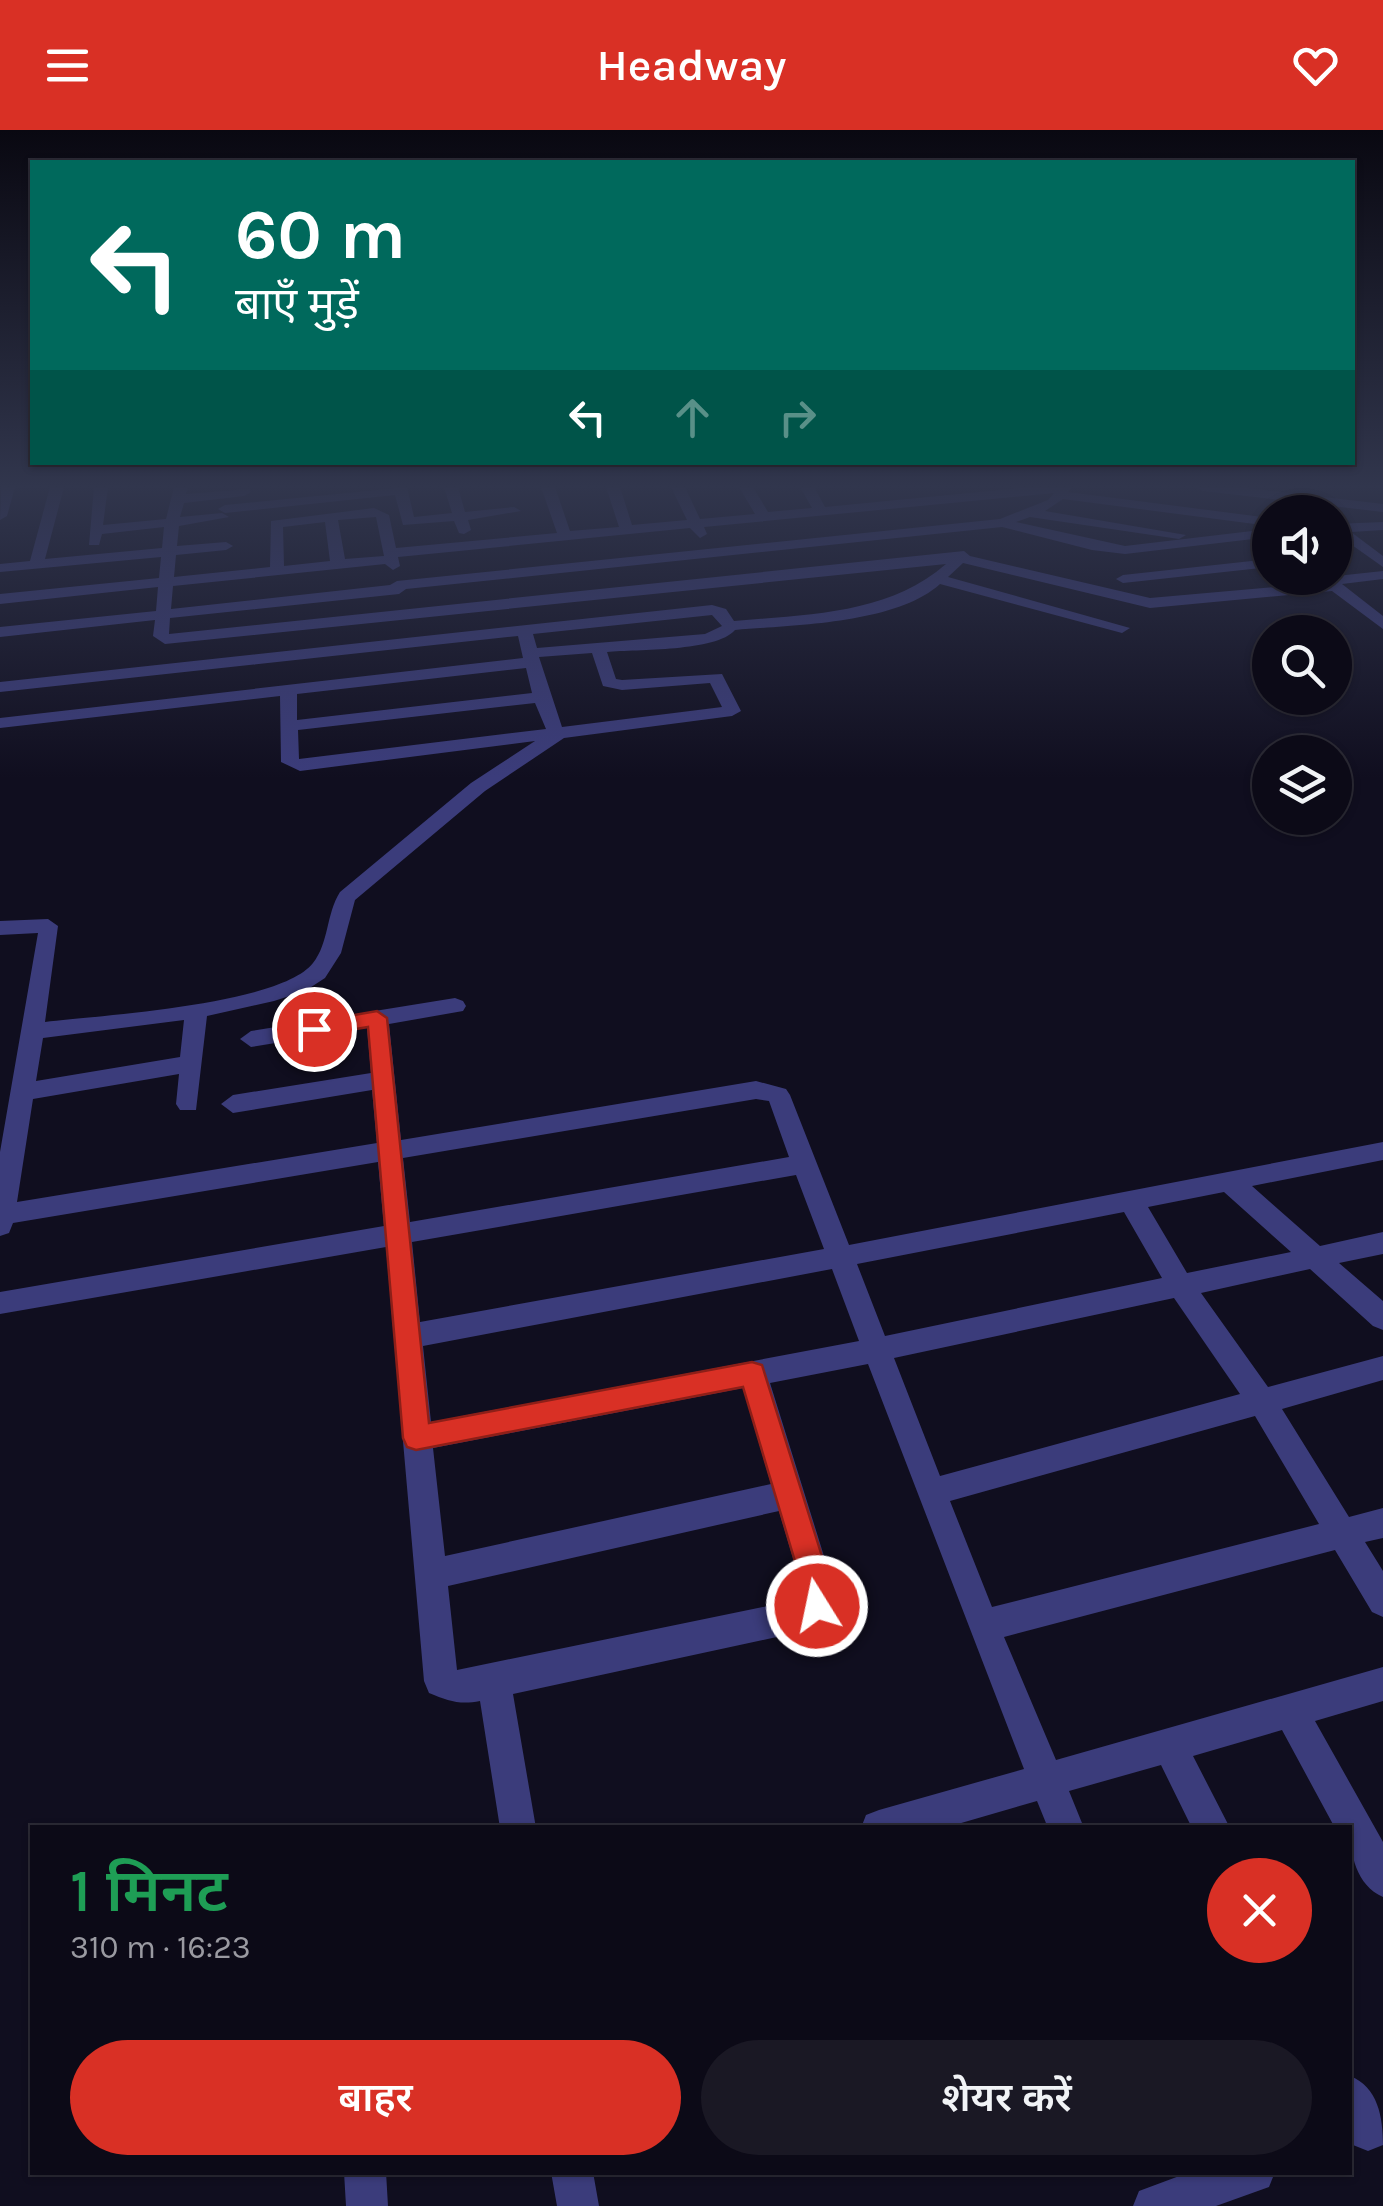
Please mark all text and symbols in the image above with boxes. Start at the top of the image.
icon: menu [40,38,95,93]
icon: heart [1288,38,1343,93]
text: Headway [597,39,786,91]
text: 60 m [235,194,406,276]
icon: left [70,200,200,330]
text: बाएँ मुड़ें [235,278,359,330]
icon: left [560,390,615,445]
icon: ahead [665,390,720,445]
icon: right [770,390,825,445]
map controls [1252,495,1352,835]
button: sound [1252,495,1352,595]
button: search [1252,615,1352,715]
button: layers [1252,735,1352,835]
pin [272,987,357,1072]
icon: arrive [287,1002,342,1057]
position arrow [765,1554,869,1658]
text: 1 मिनट [70,1856,228,1926]
button: close [1207,1858,1312,1963]
text: 310 m · 16:23 [70,1929,251,1966]
button: बाहर [70,2040,681,2155]
button: शेयर करें [701,2040,1312,2155]

